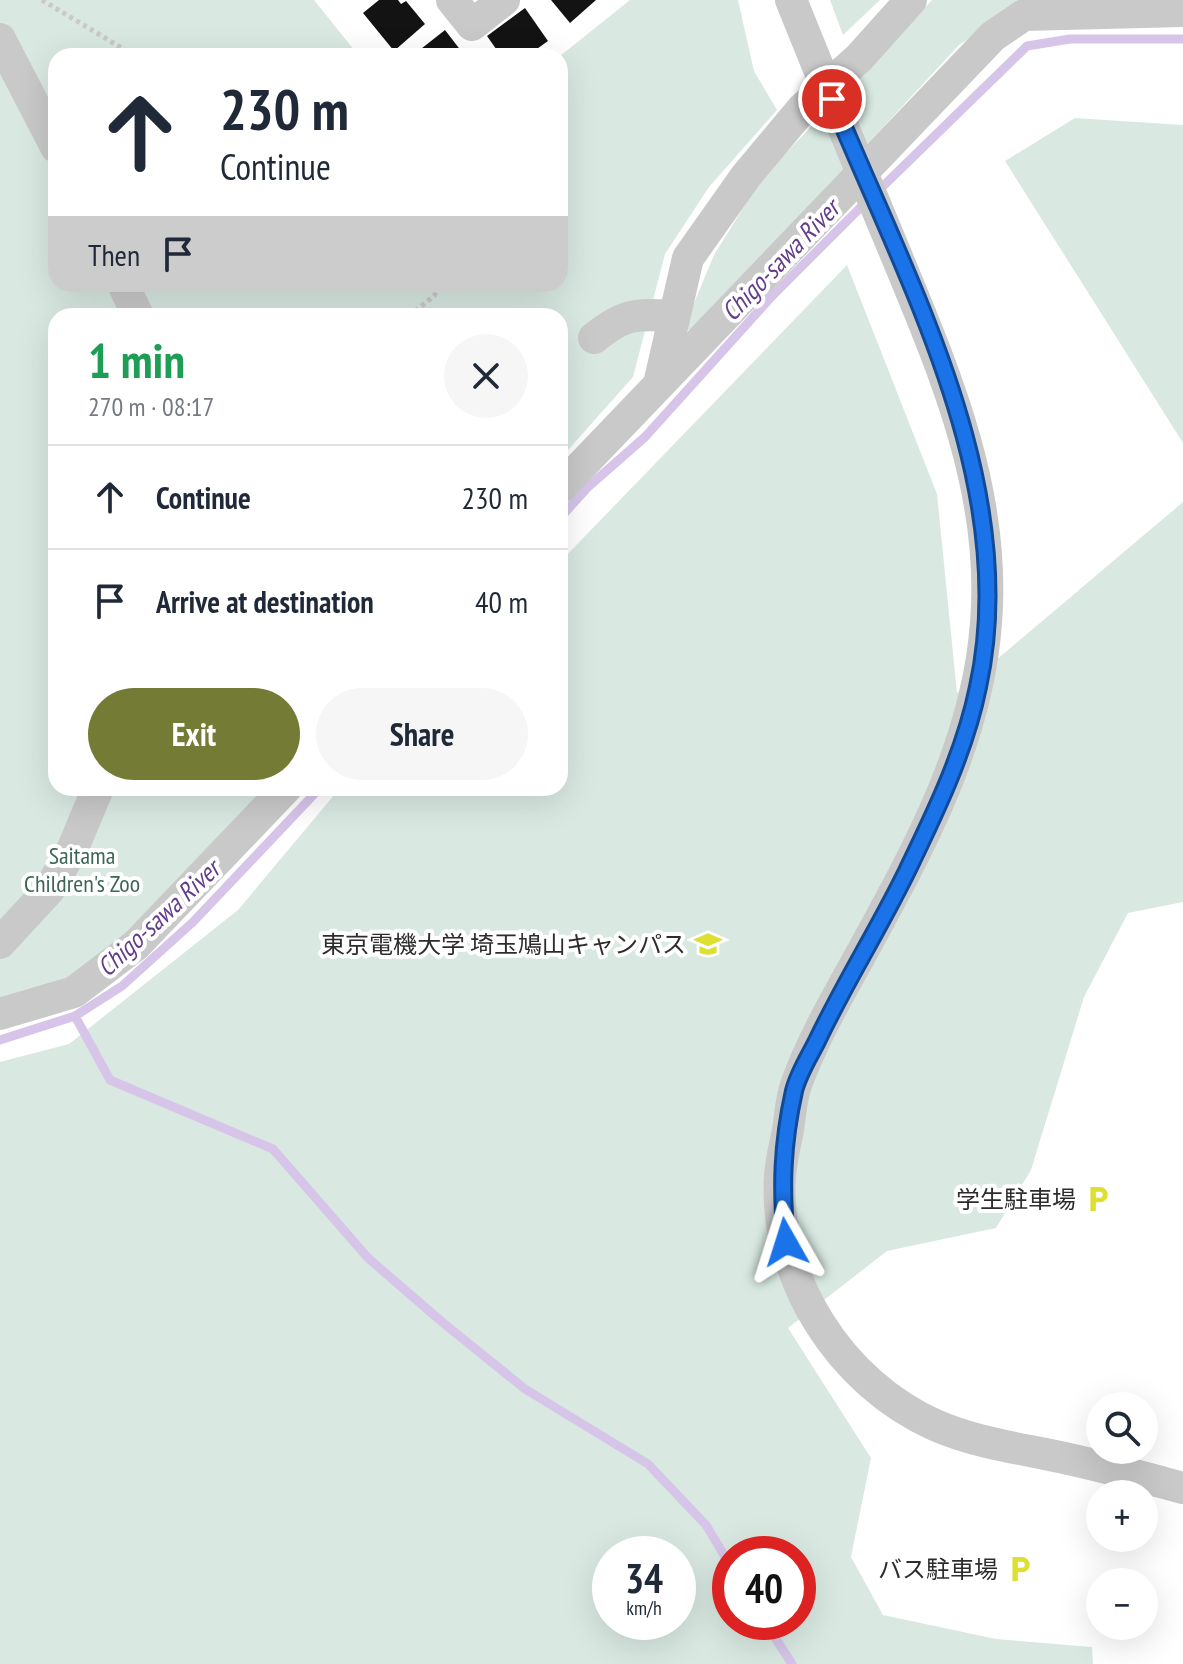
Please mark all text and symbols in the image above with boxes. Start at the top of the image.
pin [798,65,866,133]
text: 230 m [220,73,349,145]
icon: arrive [810,77,854,121]
icon: ahead [88,80,192,184]
text: Continue [220,143,331,190]
water label: Chigo-sawa River [714,190,849,327]
icon: arrive [156,232,200,276]
text: Then [88,235,140,274]
text: 1 min [88,329,185,391]
button: close [444,334,528,418]
text: 270 m · 08:17 [88,390,214,423]
icon: ahead [88,475,132,519]
text: Continue [156,478,251,517]
text: 230 m [462,478,528,517]
icon: arrive [88,579,132,623]
text: Arrive at destination [156,582,374,621]
text: 40 m [475,582,528,621]
button: Exit [88,688,300,780]
button: Share [316,688,528,780]
park label: Saitama Children's Zoo [24,840,140,899]
water label: Chigo-sawa River [90,850,229,983]
place label: 東京電機大学 埼玉鳩山キャンパス [321,929,686,960]
school or university icon: 東京電機大学 埼玉鳩山キャンパス [693,929,723,959]
place label: 学生駐車場 [956,1184,1076,1215]
parking icon: 学生駐車場 [1083,1184,1113,1214]
position arrow [744,1200,828,1284]
map controls [1086,1392,1158,1640]
button: search [1086,1392,1158,1464]
button: + [1086,1480,1158,1552]
speed limit sign: 40 [712,1536,816,1640]
text: 34 [625,1552,663,1604]
place label: バス駐車場 [878,1554,998,1585]
parking icon: バス駐車場 [1005,1554,1035,1584]
button: − [1086,1568,1158,1640]
text: km/h [626,1595,662,1621]

